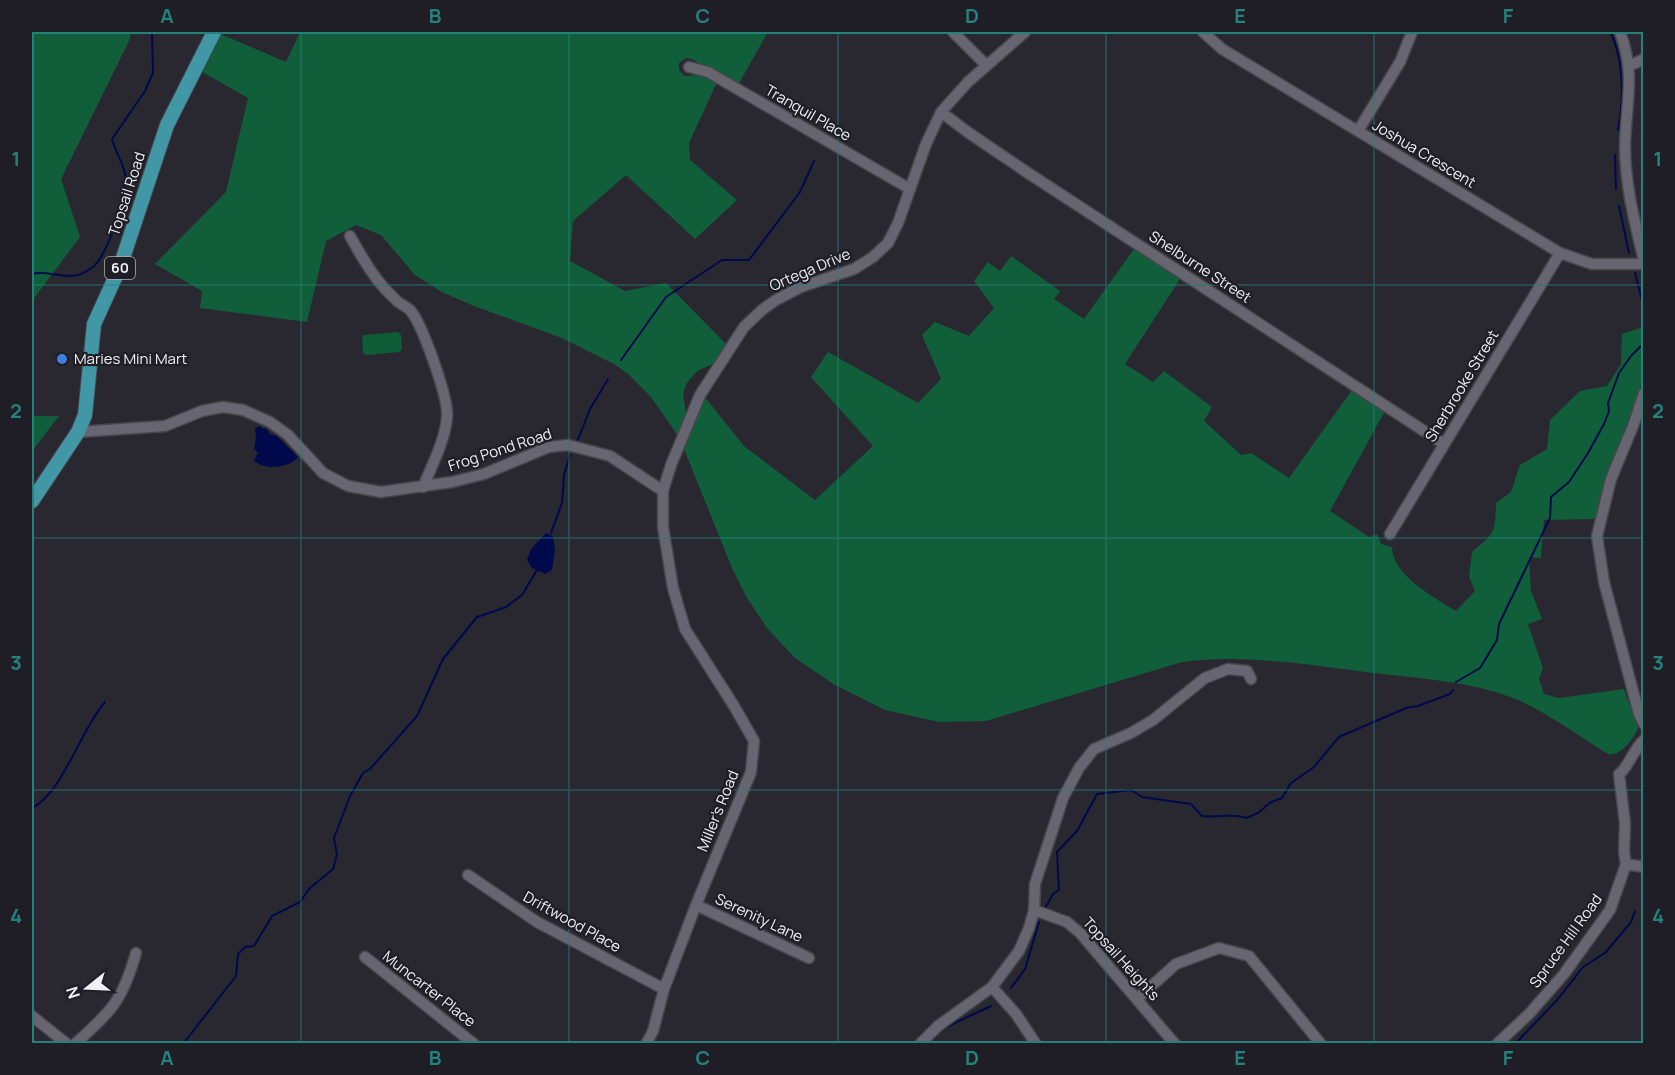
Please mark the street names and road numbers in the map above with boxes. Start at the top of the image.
street label: Tranquil Place [761,79,855,146]
street label: Joshua Crescent [1369,114,1480,193]
street label: Topsail Road [103,149,150,239]
street label: Shelburne Street [1145,226,1256,308]
street label: Ortega Drive [766,243,854,296]
road number: 60 [105,257,135,279]
street label: Sherbrooke Street [1420,326,1503,446]
street label: Frog Pond Road [445,423,554,476]
street label: Miller's Road [692,767,743,855]
street label: Driftwood Place [520,886,625,957]
street label: Serenity Lane [712,888,807,947]
street label: Spruce Hill Road [1524,889,1607,992]
street label: Topsail Heights [1078,912,1165,1005]
street label: Muncarter Place [378,946,480,1032]

